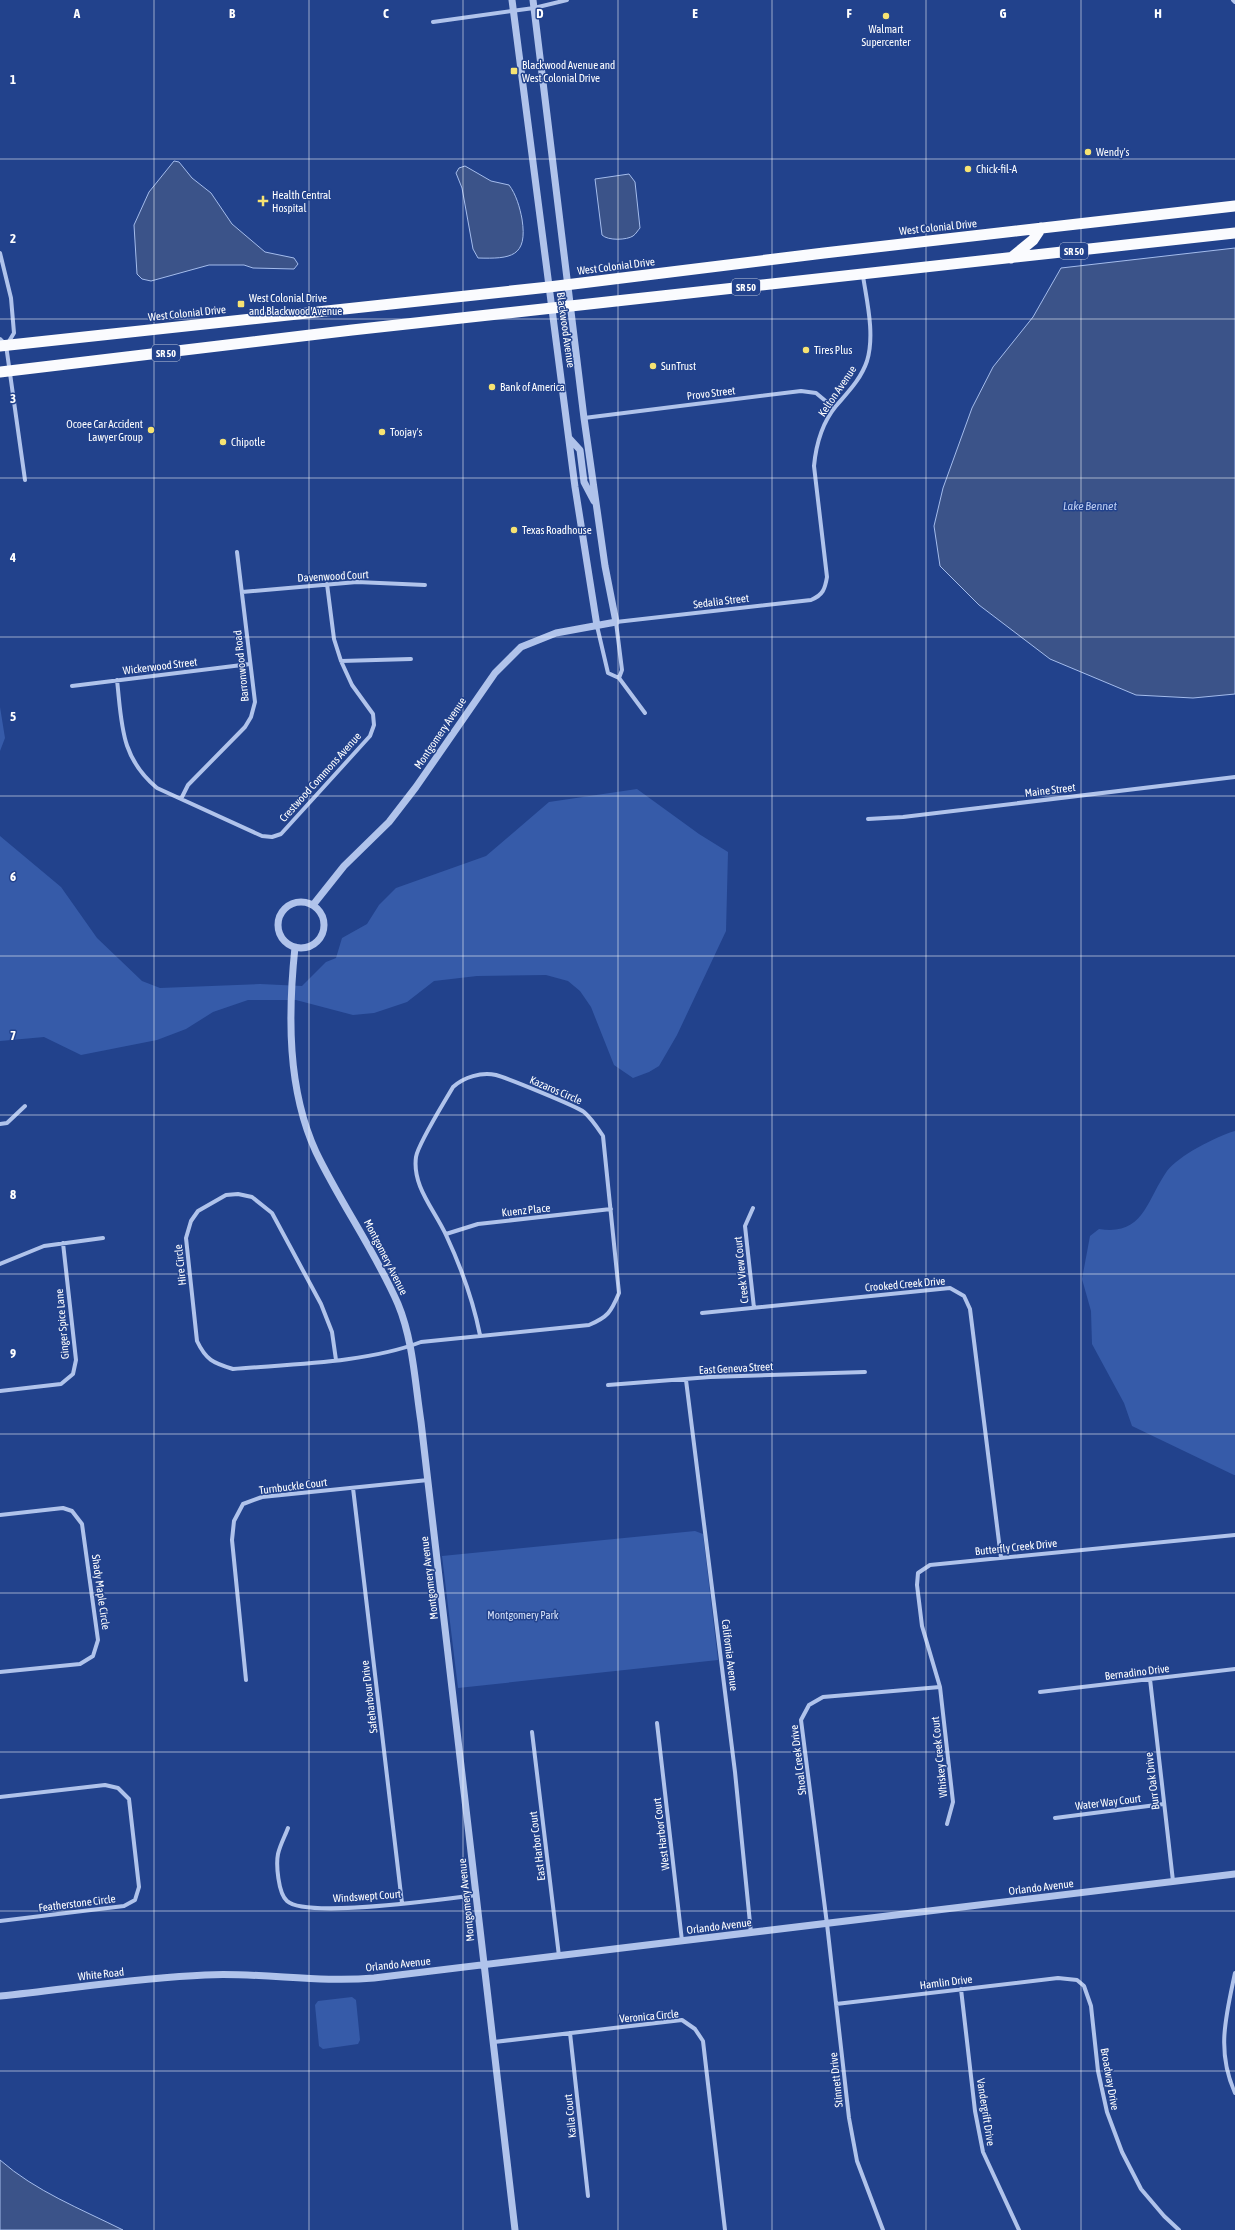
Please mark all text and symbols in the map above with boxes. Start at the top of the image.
text: A [73,6,81,21]
text: B [229,6,236,21]
text: C [383,6,389,21]
text: D [536,6,544,21]
text: E [692,6,698,21]
text: F [846,6,852,21]
text: G [1000,6,1007,21]
text: H [1154,6,1162,21]
marker: Walmart Supercenter [881,11,891,21]
place label: Walmart Supercenter [861,23,911,48]
place label: Blackwood Avenue and West Colonial Drive [522,59,615,84]
marker: Blackwood Avenue and West Colonial Drive [509,66,519,76]
text: 1 [10,72,16,87]
place label: Wendy's [1096,146,1130,158]
marker: Wendy's [1083,147,1093,157]
place label: Chick-fil-A [976,163,1018,175]
marker: Chick-fil-A [963,164,973,174]
place label: Health Central Hospital [272,189,331,214]
marker: Health Central Hospital [257,195,269,207]
street label: West Colonial Drive [899,217,977,237]
text: 2 [10,231,16,246]
road number: SR 50 [1060,243,1088,259]
street label: West Colonial Drive [577,255,655,277]
road number: SR 50 [732,279,760,295]
street label: Blackwood Avenue [555,291,577,369]
place label: West Colonial Drive and Blackwood Avenue [249,292,342,317]
marker: West Colonial Drive and Blackwood Avenue [236,299,246,309]
street label: West Colonial Drive [148,303,226,323]
place label: Tires Plus [814,344,852,356]
road number: SR 50 [152,345,180,361]
marker: Tires Plus [801,345,811,355]
place label: SunTrust [661,360,696,372]
marker: SunTrust [648,361,658,371]
street label: Kelton Avenue [816,363,858,419]
place label: Bank of America [500,381,565,393]
marker: Bank of America [487,382,497,392]
street label: Provo Street [686,384,736,402]
text: 3 [10,391,16,406]
place label: Ocoee Car Accident Lawyer Group [66,418,143,443]
marker: Ocoee Car Accident Lawyer Group [146,425,156,435]
place label: Toojay's [390,426,422,438]
marker: Toojay's [377,427,387,437]
place label: Chipotle [231,436,265,448]
marker: Chipotle [218,437,228,447]
water label: Lake Bennet [1063,499,1118,513]
place label: Texas Roadhouse [522,524,592,536]
marker: Texas Roadhouse [509,525,519,535]
text: 4 [9,550,16,565]
street label: Davenwood Court [297,568,369,584]
street label: Sedalia Street [692,592,750,610]
street label: Barronwood Road [231,630,251,702]
street label: Wickerwood Street [122,655,198,677]
street label: Montgomery Avenue [412,695,468,771]
text: 5 [10,709,16,724]
street label: Crestwood Commons Avenue [277,730,363,824]
street label: Maine Street [1024,781,1076,799]
text: 6 [10,869,16,884]
text: 7 [10,1028,16,1043]
street label: Kazaros Circle [528,1074,584,1106]
text: 8 [10,1187,16,1202]
street label: Kuenz Place [501,1201,551,1219]
street label: Montgomery Avenue [362,1217,410,1297]
street label: Creek View Court [732,1236,750,1304]
street label: Hire Circle [172,1244,188,1286]
street label: Crooked Creek Drive [864,1275,946,1293]
street label: Ginger Spice Lane [53,1288,71,1360]
text: 9 [10,1346,16,1361]
street label: East Geneva Street [698,1360,774,1376]
street label: Turnbuckle Court [258,1476,328,1496]
street label: Montgomery Avenue [418,1536,440,1620]
street label: Butterfly Creek Drive [974,1537,1058,1557]
street label: Shady Maple Circle [90,1554,112,1630]
park label: Montgomery Park [487,1609,559,1621]
street label: California Avenue [720,1619,740,1691]
street label: Safeharbour Drive [359,1660,379,1734]
street label: Bernadino Drive [1104,1662,1170,1682]
street label: Whiskey Creek Court [929,1716,949,1798]
street label: Shoal Creek Drive [788,1724,808,1796]
street label: Burr Oak Drive [1143,1752,1161,1810]
street label: Water Way Court [1074,1792,1142,1812]
street label: West Harbor Court [651,1797,671,1871]
street label: East Harbor Court [527,1811,547,1881]
street label: Montgomery Avenue [456,1858,476,1942]
street label: Orlando Avenue [1008,1877,1074,1897]
street label: Windswept Court [333,1888,401,1904]
street label: Featherstone Circle [38,1892,116,1914]
street label: Orlando Avenue [686,1916,752,1936]
street label: Orlando Avenue [365,1955,431,1973]
street label: White Road [77,1966,125,1982]
street label: Hamlin Drive [919,1973,973,1991]
street label: Veronica Circle [619,2007,679,2025]
street label: Broadway Drive [1099,2047,1121,2111]
street label: Stinnett Drive [827,2052,845,2108]
street label: Vandergrift Drive [975,2077,997,2147]
street label: Kaila Court [562,2093,578,2139]

